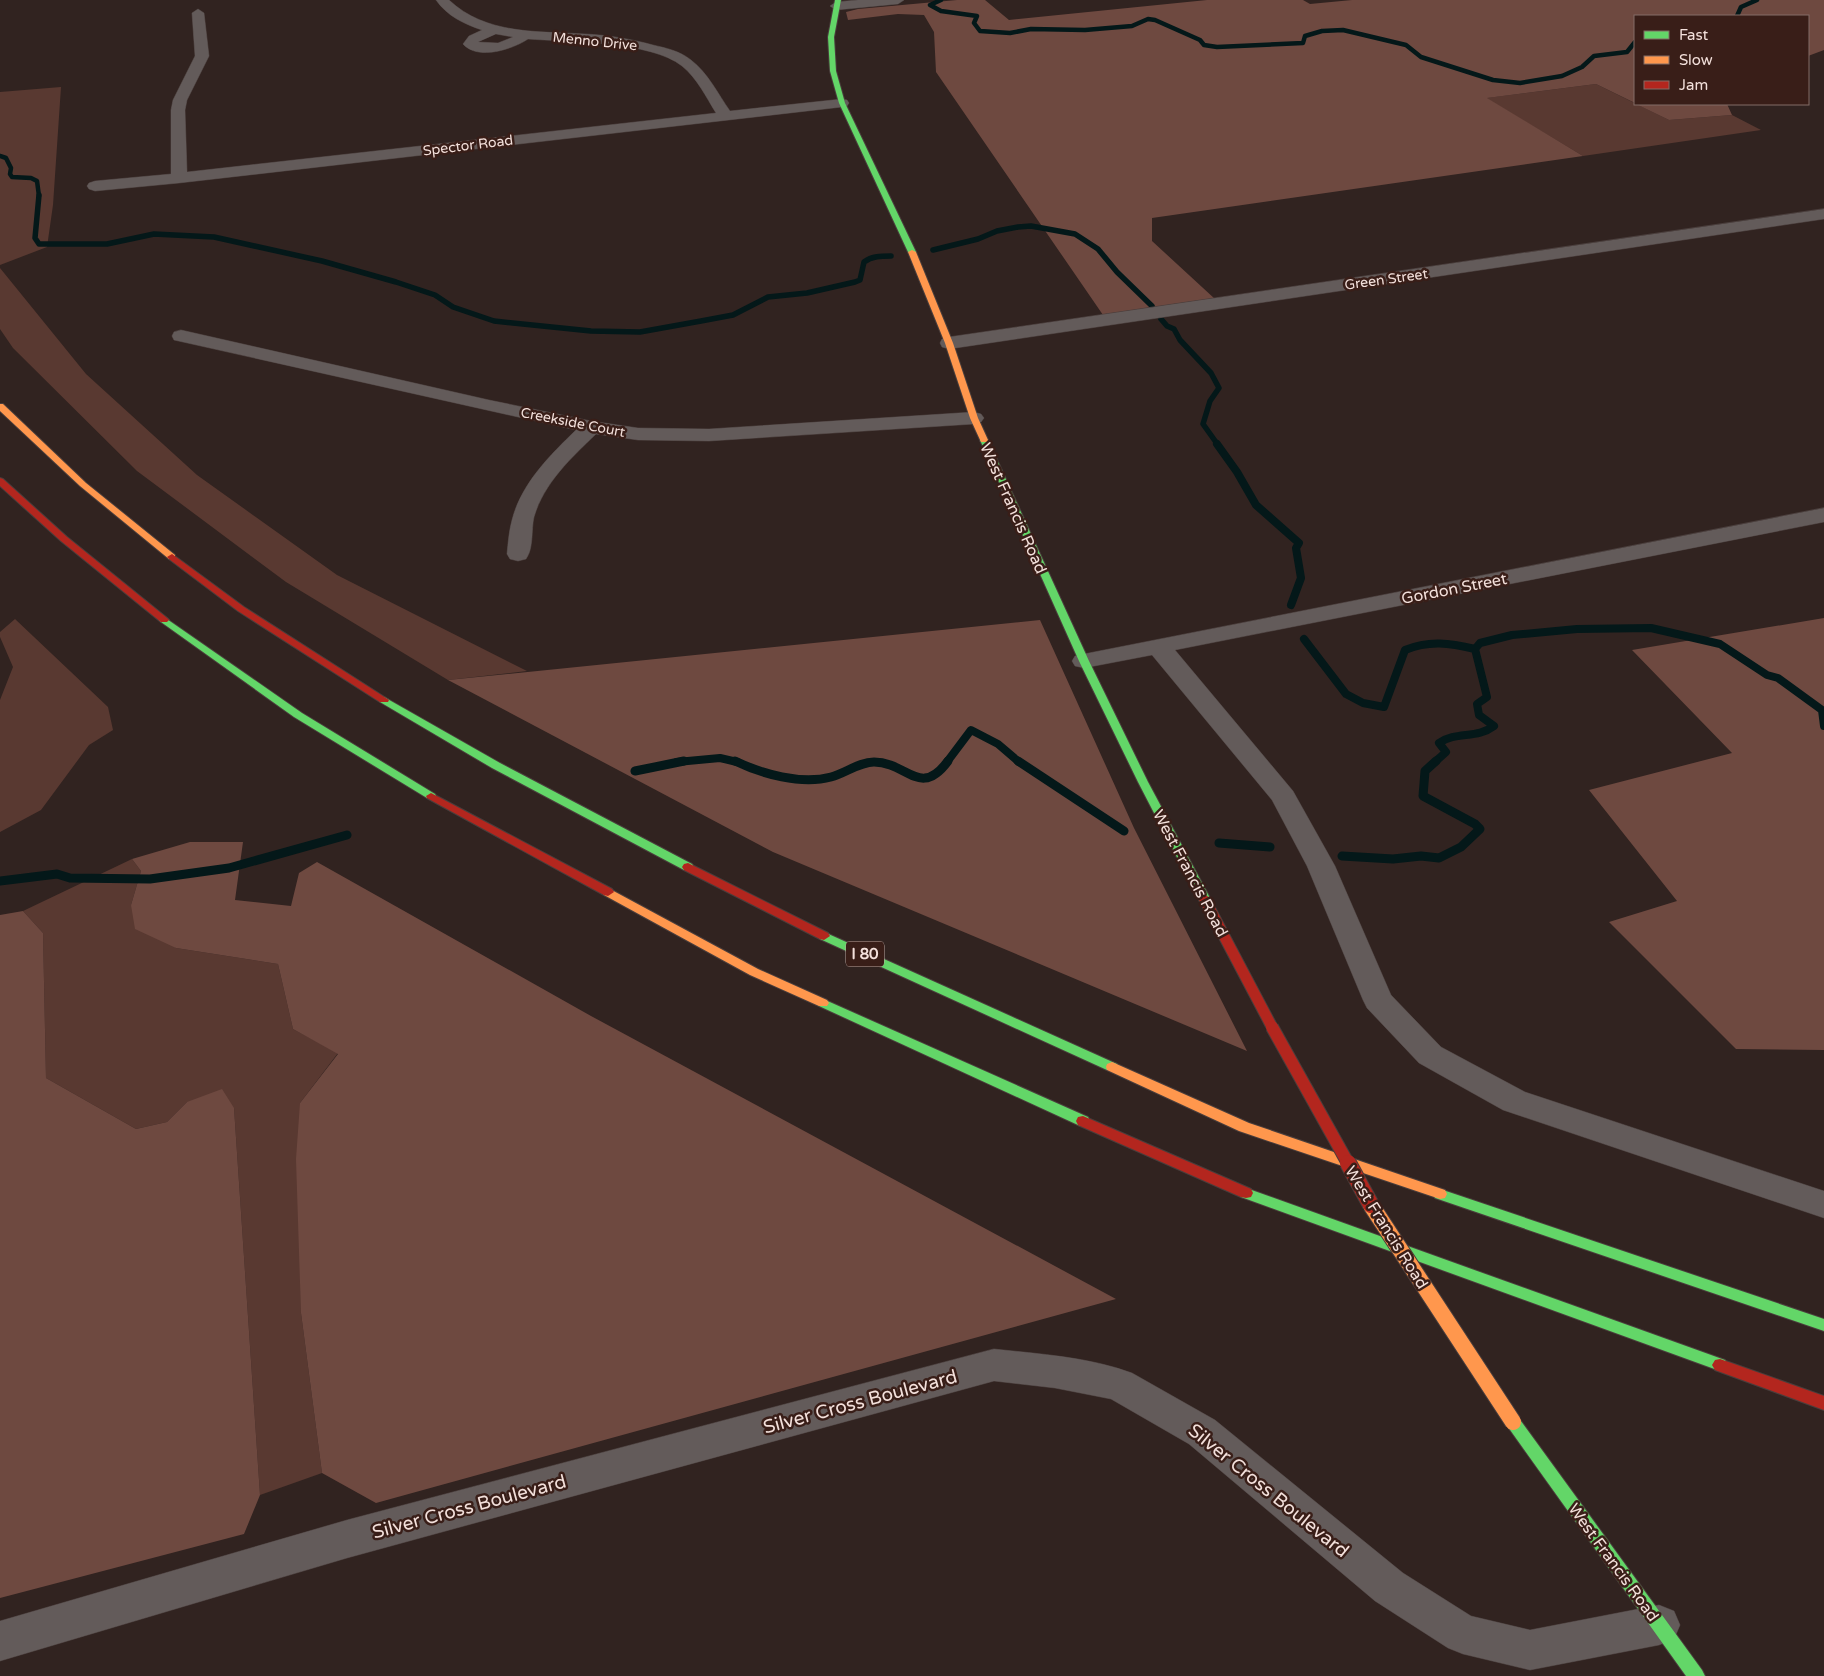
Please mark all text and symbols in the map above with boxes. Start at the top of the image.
legend [1634,15,1809,105]
text: Fast [1679,26,1709,44]
street label: Menno Drive [552,29,638,54]
text: Slow [1679,51,1713,69]
text: Jam [1679,76,1708,94]
street label: Spector Road [422,132,514,159]
street label: Green Street [1343,265,1429,294]
street label: Creekside Court [519,404,627,441]
street label: West Francis Road [975,440,1051,577]
street label: Gordon Street [1400,569,1509,609]
street label: West Francis Road [1148,806,1232,940]
road number: I 80 [846,942,884,966]
street label: West Francis Road [1340,1162,1432,1293]
street label: Silver Cross Boulevard [761,1365,960,1438]
street label: Silver Cross Boulevard [1184,1419,1353,1562]
street label: Silver Cross Boulevard [370,1470,569,1543]
street label: West Francis Road [1564,1500,1663,1626]

